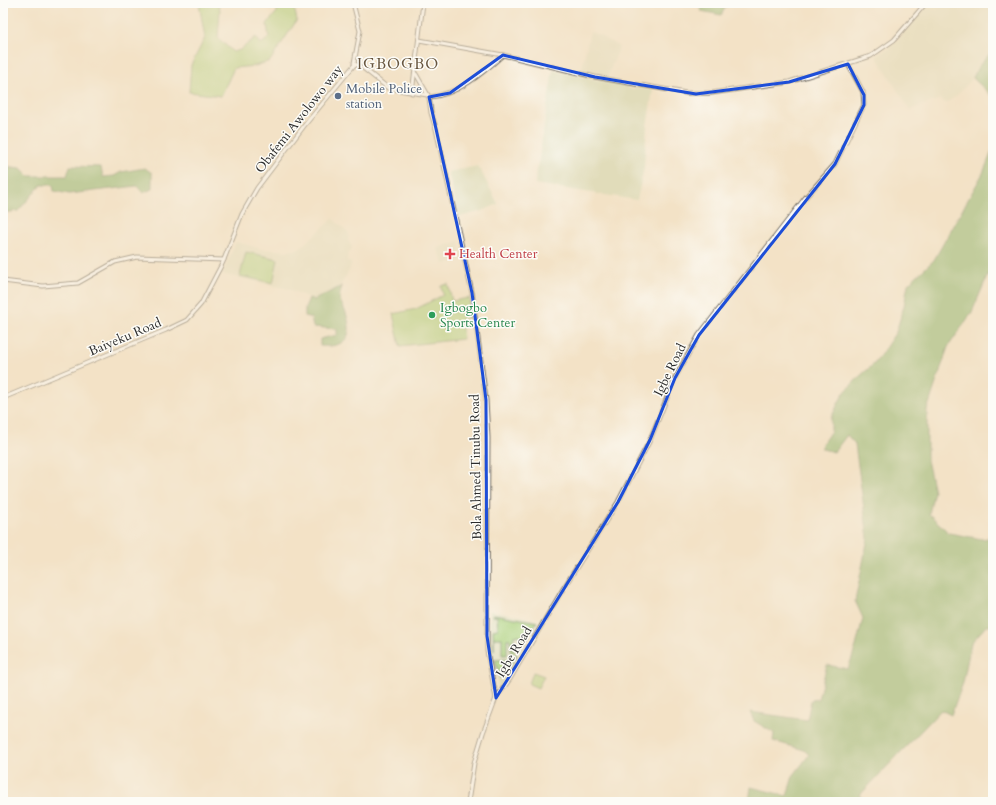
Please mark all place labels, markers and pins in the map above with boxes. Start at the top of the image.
place label: Mobile Police station [346,80,422,113]
marker: Mobile Police station [333,91,343,101]
place label: Health Center [459,245,538,263]
marker: Health Center [444,248,456,260]
place label: Igbogbo Sports Center [440,299,515,332]
marker: Igbogbo Sports Center [427,310,437,320]

